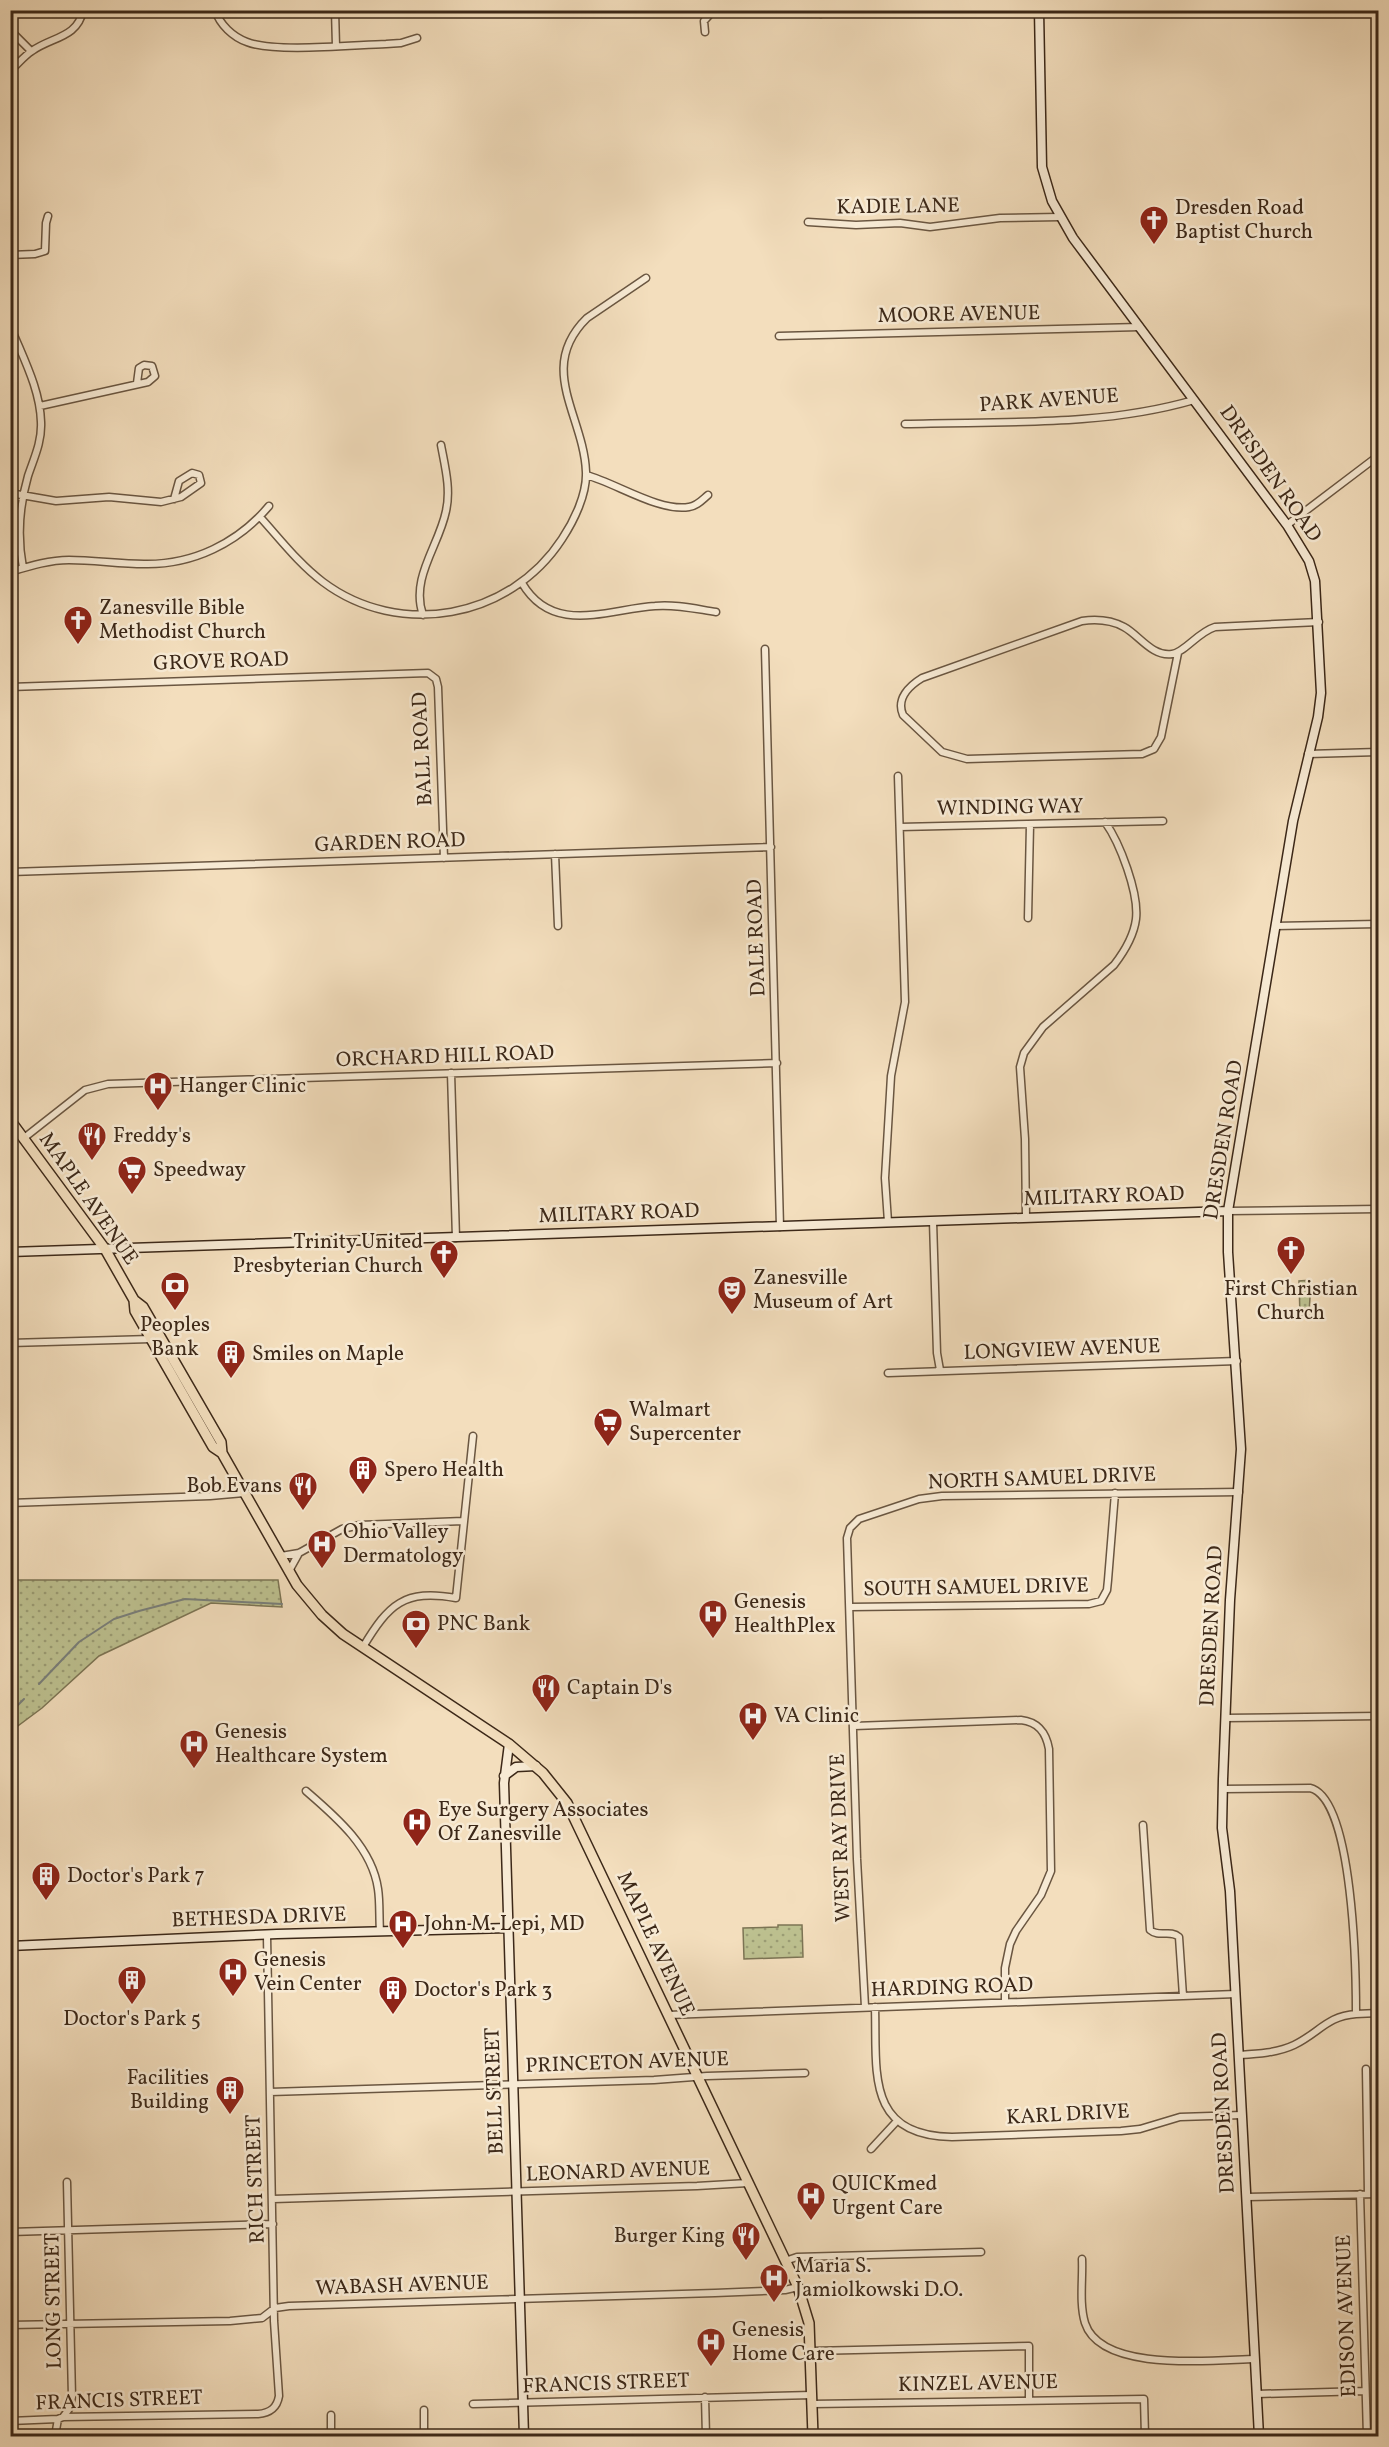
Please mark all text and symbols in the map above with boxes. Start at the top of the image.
street label: KADIE LANE [836,191,960,223]
place label: Dresden Road Baptist Church [1175,194,1313,247]
church icon: Dresden Road Baptist Church [1138,204,1170,246]
street label: MOORE AVENUE [878,299,1040,331]
street label: PARK AVENUE [978,382,1120,420]
street label: DRESDEN ROAD [1212,400,1328,548]
place label: Zanesville Bible Methodist Church [99,594,266,647]
church icon: Zanesville Bible Methodist Church [62,604,94,646]
street label: GROVE ROAD [153,645,289,679]
street label: BALL ROAD [406,691,440,807]
street label: WINDING WAY [936,792,1084,824]
street label: GARDEN ROAD [314,826,466,860]
street label: DALE ROAD [740,879,774,997]
street label: ORCHARD HILL ROAD [335,1039,555,1075]
street label: DRESDEN ROAD [1197,1058,1251,1222]
hospital icon: Hanger Clinic [142,1070,174,1112]
place label: Hanger Clinic [179,1072,306,1101]
restaurant icon: Freddy's [76,1120,108,1162]
place label: Freddy's [113,1122,191,1151]
street label: MAPLE AVENUE [31,1127,145,1271]
supermarket icon: Speedway [116,1154,148,1196]
place label: Speedway [153,1156,246,1185]
street label: MILITARY ROAD [1023,1180,1185,1214]
street label: MILITARY ROAD [538,1197,700,1231]
place label: Trinity United Presbyterian Church [233,1228,423,1281]
church icon: First Christian Church [1275,1234,1307,1276]
church icon: Trinity United Presbyterian Church [428,1238,460,1280]
place label: Zanesville Museum of Art [753,1264,893,1317]
bank icon: Peoples Bank [159,1270,191,1312]
theatre icon: Zanesville Museum of Art [716,1274,748,1316]
place label: First Christian Church [1224,1275,1358,1328]
place label: Peoples Bank [140,1311,210,1364]
street label: LONGVIEW AVENUE [963,1332,1161,1368]
building icon: Smiles on Maple [215,1338,247,1380]
place label: Smiles on Maple [252,1340,404,1369]
place label: Walmart Supercenter [629,1396,741,1449]
supermarket icon: Walmart Supercenter [592,1406,624,1448]
building icon: Spero Health [347,1454,379,1496]
place label: Spero Health [384,1456,504,1485]
street label: NORTH SAMUEL DRIVE [927,1461,1157,1497]
restaurant icon: Bob Evans [287,1470,319,1512]
place label: Bob Evans [187,1472,282,1501]
place label: Ohio Valley Dermatology [343,1518,464,1571]
hospital icon: Ohio Valley Dermatology [306,1528,338,1570]
street label: DRESDEN ROAD [1193,1545,1231,1707]
street label: SOUTH SAMUEL DRIVE [863,1572,1089,1604]
place label: Genesis HealthPlex [734,1588,836,1641]
hospital icon: Genesis HealthPlex [697,1598,729,1640]
bank icon: PNC Bank [400,1608,432,1650]
place label: PNC Bank [437,1610,531,1639]
restaurant icon: Captain D's [530,1672,562,1714]
place label: Captain D's [567,1674,672,1703]
hospital icon: VA Clinic [737,1700,769,1742]
place label: VA Clinic [774,1702,859,1731]
place label: Genesis Healthcare System [215,1718,388,1771]
hospital icon: Genesis Healthcare System [178,1728,210,1770]
street label: WEST RAY DRIVE [824,1753,858,1923]
place label: Eye Surgery Associates Of Zanesville [438,1796,648,1849]
hospital icon: Eye Surgery Associates Of Zanesville [401,1806,433,1848]
building icon: Doctor's Park 7 [30,1860,62,1902]
place label: Doctor's Park 7 [67,1862,205,1891]
street label: MAPLE AVENUE [609,1867,701,2021]
street label: BETHESDA DRIVE [171,1900,347,1936]
hospital icon: John M. Lepi, MD [387,1908,419,1950]
place label: John M. Lepi, MD [424,1910,584,1939]
place label: Genesis Vein Center [254,1946,362,1999]
hospital icon: Genesis Vein Center [217,1956,249,1998]
building icon: Doctor's Park 5 [116,1964,148,2006]
street label: HARDING ROAD [870,1971,1034,2005]
building icon: Doctor's Park 3 [377,1974,409,2016]
place label: Doctor's Park 3 [414,1976,552,2005]
place label: Doctor's Park 5 [63,2005,201,2034]
street label: BELL STREET [478,2027,512,2155]
street label: DRESDEN ROAD [1205,2032,1243,2194]
street label: PRINCETON AVENUE [525,2045,729,2081]
place label: Facilities Building [127,2064,209,2117]
building icon: Facilities Building [214,2074,246,2116]
street label: KARL DRIVE [1006,2097,1130,2133]
street label: RICH STREET [239,2114,273,2244]
street label: LEONARD AVENUE [525,2154,711,2190]
place label: QUICKmed Urgent Care [832,2170,943,2223]
hospital icon: QUICKmed Urgent Care [795,2180,827,2222]
restaurant icon: Burger King [730,2220,762,2262]
place label: Burger King [614,2222,725,2251]
street label: LONG STREET [38,2233,70,2369]
street label: EDISON AVENUE [1330,2234,1364,2398]
place label: Maria S. Jamiolkowski D.O. [795,2252,963,2305]
hospital icon: Maria S. Jamiolkowski D.O. [758,2262,790,2304]
street label: WABASH AVENUE [315,2268,489,2304]
place label: Genesis Home Care [732,2316,835,2369]
hospital icon: Genesis Home Care [695,2326,727,2368]
street label: FRANCIS STREET [522,2367,690,2401]
street label: KINZEL AVENUE [898,2368,1058,2400]
street label: FRANCIS STREET [35,2384,203,2418]

